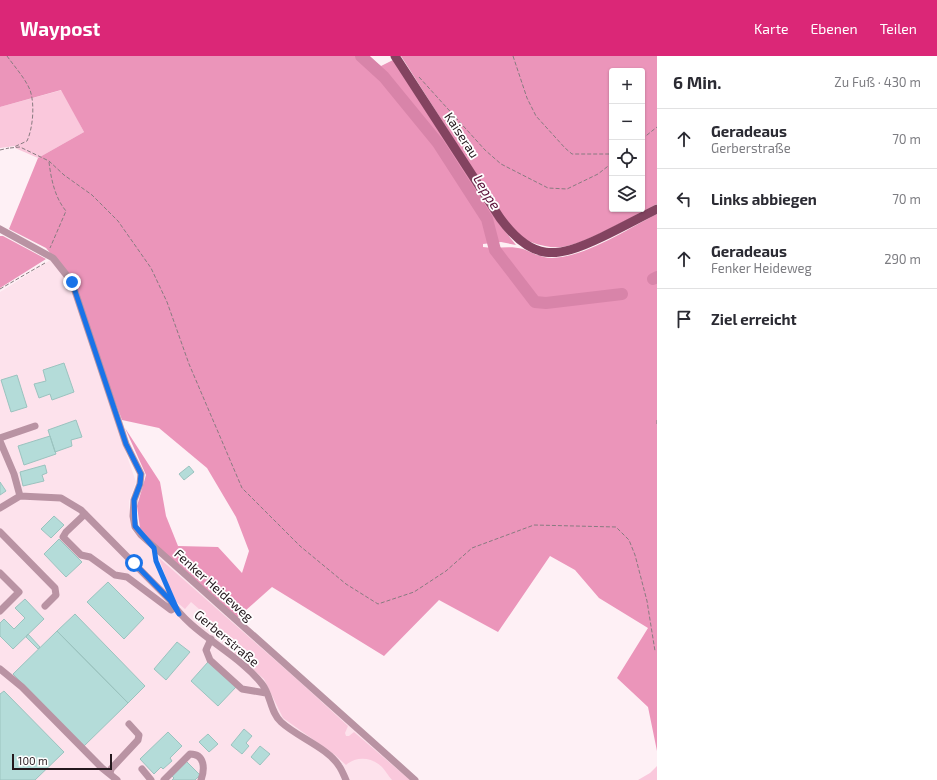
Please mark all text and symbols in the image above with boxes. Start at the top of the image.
text: Waypost [20,17,100,40]
text: Karte [754,20,789,37]
text: Ebenen [811,20,858,37]
text: Teilen [880,20,917,37]
map controls [609,68,645,212]
button: + [609,68,645,104]
text: 6 Min. [673,72,721,92]
text: Zu Fuß · 430 m [834,74,921,90]
button: − [609,104,645,140]
street label: Kaiserau [441,109,483,161]
text: Geradeaus [711,122,787,140]
icon: ahead [673,128,695,150]
text: 70 m [892,131,921,147]
button: locate [609,140,645,176]
text: Gerberstraße [711,140,791,156]
water label: Leppe [470,171,505,213]
button: layers [609,176,645,212]
icon: left [673,188,695,210]
text: Links abbiegen [711,190,817,208]
text: 70 m [892,191,921,207]
text: Geradeaus [711,242,787,260]
icon: ahead [673,248,695,270]
text: 290 m [884,251,921,267]
text: Fenker Heideweg [711,260,812,276]
route end [63,273,81,291]
icon: arrive [673,308,695,330]
text: Ziel erreicht [711,310,797,328]
street label: Fenker Heideweg [171,545,257,625]
route start [125,554,143,572]
street label: Gerberstraße [191,606,263,670]
scale bar [12,752,112,771]
text: 100 m [18,754,48,767]

